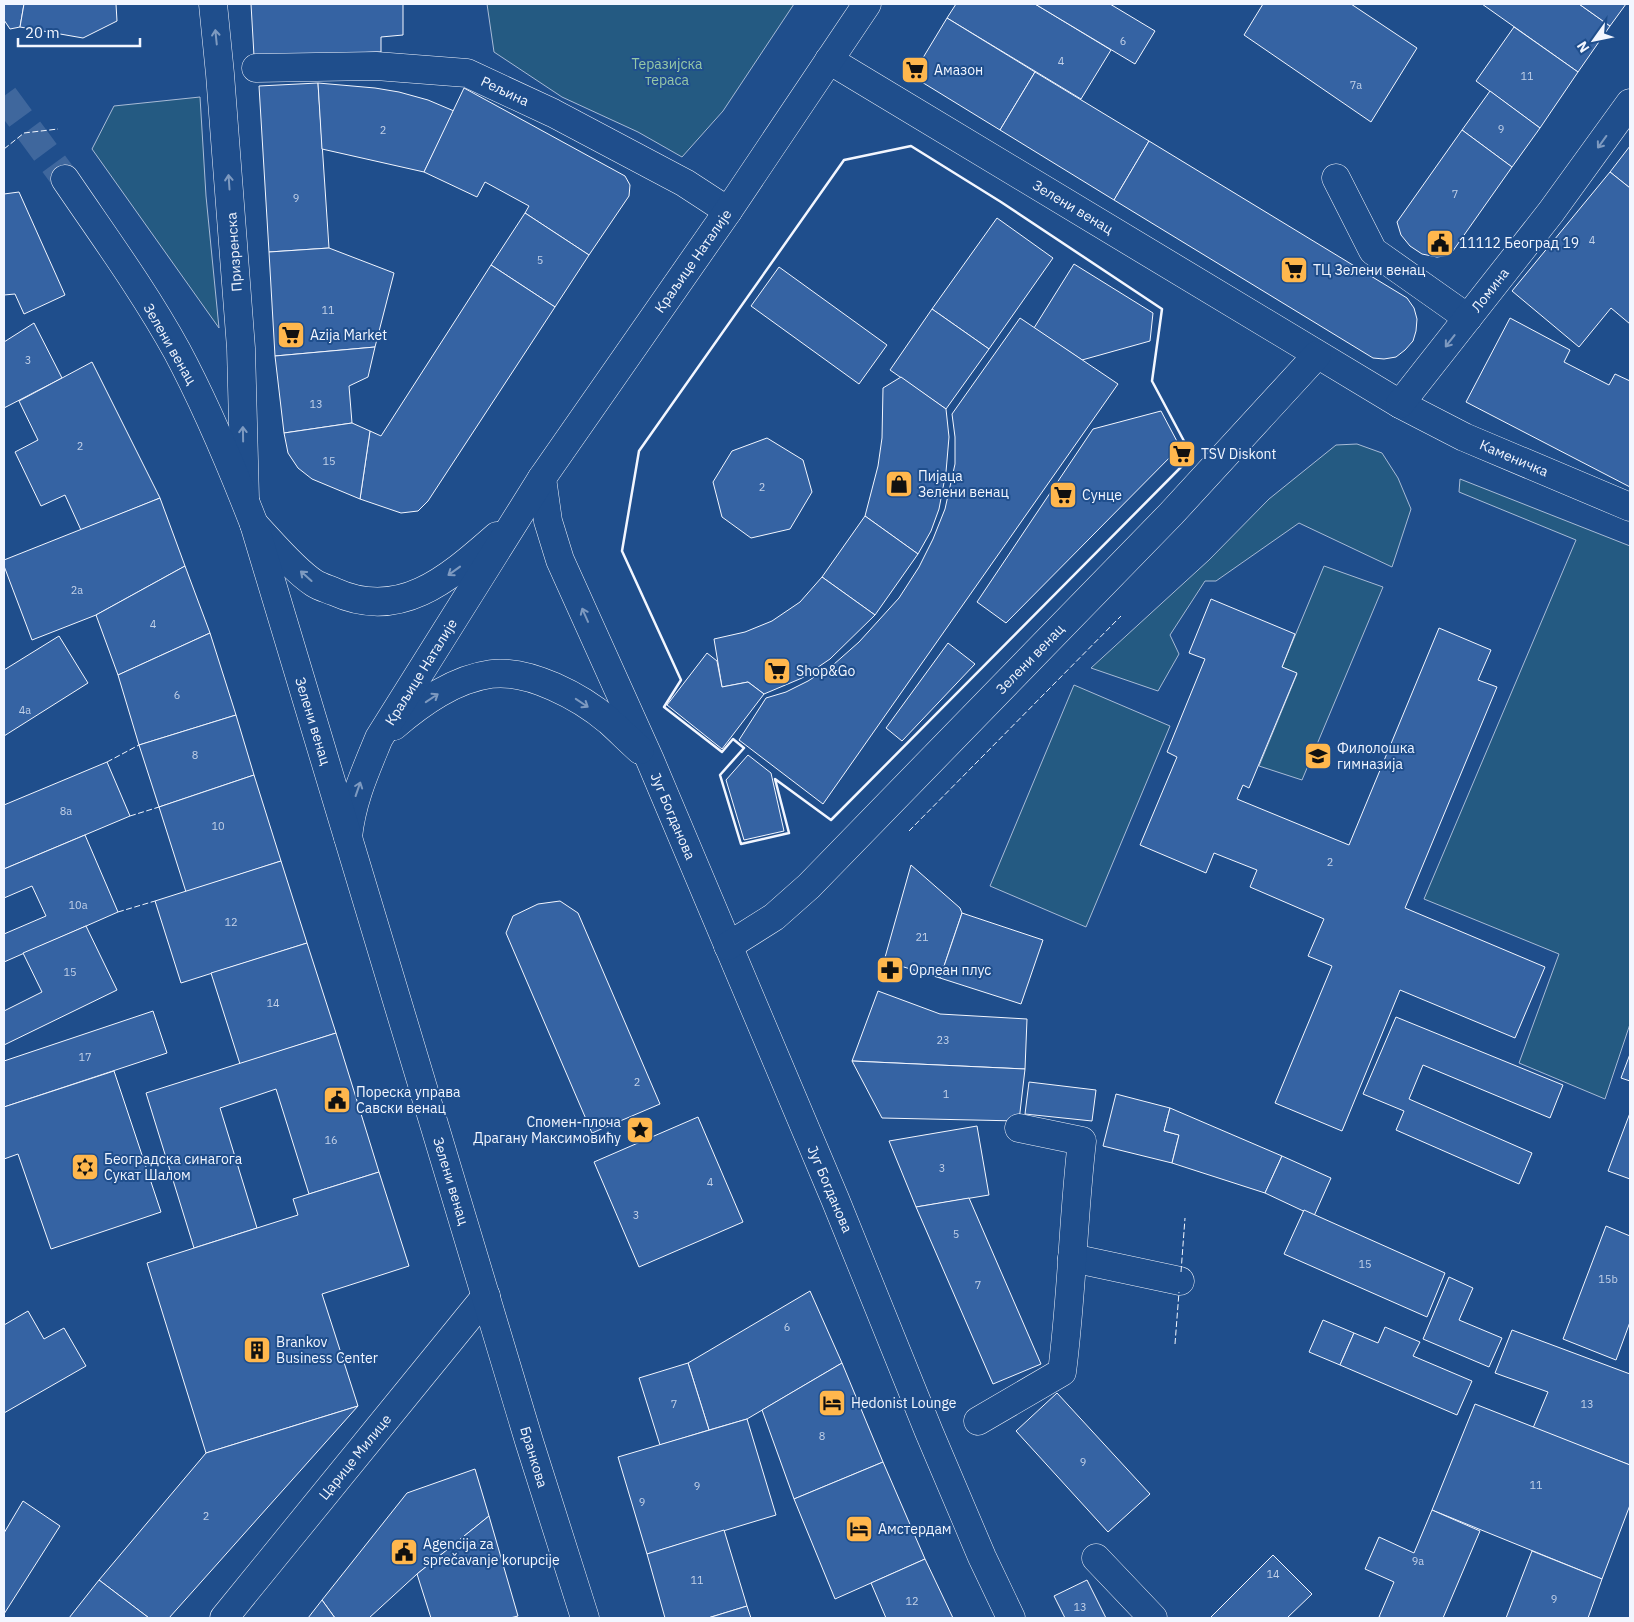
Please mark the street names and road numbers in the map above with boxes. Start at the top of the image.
street label: Рељина [478,72,532,110]
street label: Зелени венац [1029,176,1117,238]
street label: Краљице Наталије [651,205,736,316]
street label: Призренска [222,211,246,292]
street label: Ломина [1467,264,1513,316]
street label: Зелени венац [139,300,201,388]
street label: Каменичка [1477,435,1552,481]
street label: Краљице Наталије [381,615,461,729]
street label: Зелени венац [992,620,1068,698]
street label: Зелени венац [291,675,335,768]
street label: Југ Богданова [647,770,700,863]
street label: Зелени венац [429,1135,473,1228]
street label: Југ Богданова [804,1143,857,1236]
street label: Царице Милице [315,1410,395,1504]
street label: Бранкова [516,1424,552,1490]

